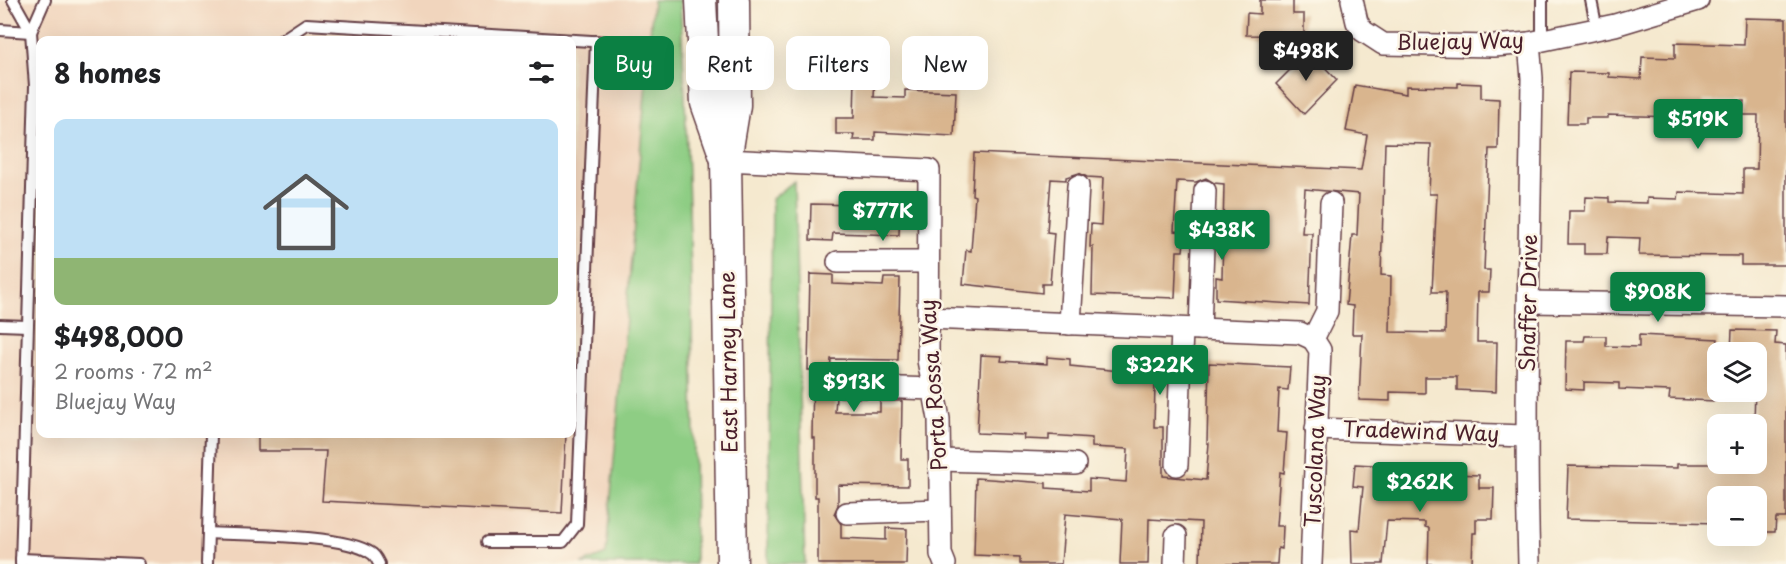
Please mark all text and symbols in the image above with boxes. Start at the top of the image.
street label: Bluejay Way [1396,23,1524,57]
pin: $498K [1264,31,1348,82]
text: $498K [1273,35,1339,65]
chip: Buy [594,36,674,90]
chip: Rent [686,36,774,90]
chip: Filters [786,36,890,90]
chip: New [902,36,988,90]
text: 8 homes [54,53,161,92]
icon: filters [525,56,558,89]
pin: $519K [1656,99,1740,150]
text: $519K [1668,103,1728,133]
icon: home [252,158,360,266]
pin: $777K [841,191,925,242]
text: $777K [853,195,913,225]
pin: $438K [1180,210,1264,261]
text: $438K [1189,214,1255,244]
street label: Shaffer Drive [1510,234,1544,372]
street label: East Harney Lane [709,271,745,453]
pin: $908K [1616,272,1700,323]
text: $908K [1624,276,1692,306]
street label: Porta Rossa Way [910,298,954,472]
text: $498,000 [54,317,183,356]
map controls [1707,342,1767,546]
button: layers [1707,342,1767,402]
pin: $322K [1118,345,1202,396]
text: $322K [1126,349,1194,379]
text: 2 rooms · 72 m² [54,356,213,386]
pin: $913K [812,362,896,413]
text: $913K [823,366,885,396]
street label: Tuscolana Way [1295,374,1333,528]
text: Bluejay Way [54,386,176,416]
street label: Tradewind Way [1342,411,1500,449]
button: + [1707,414,1767,474]
pin: $262K [1378,462,1462,513]
text: $262K [1386,466,1454,496]
button: − [1707,486,1767,546]

